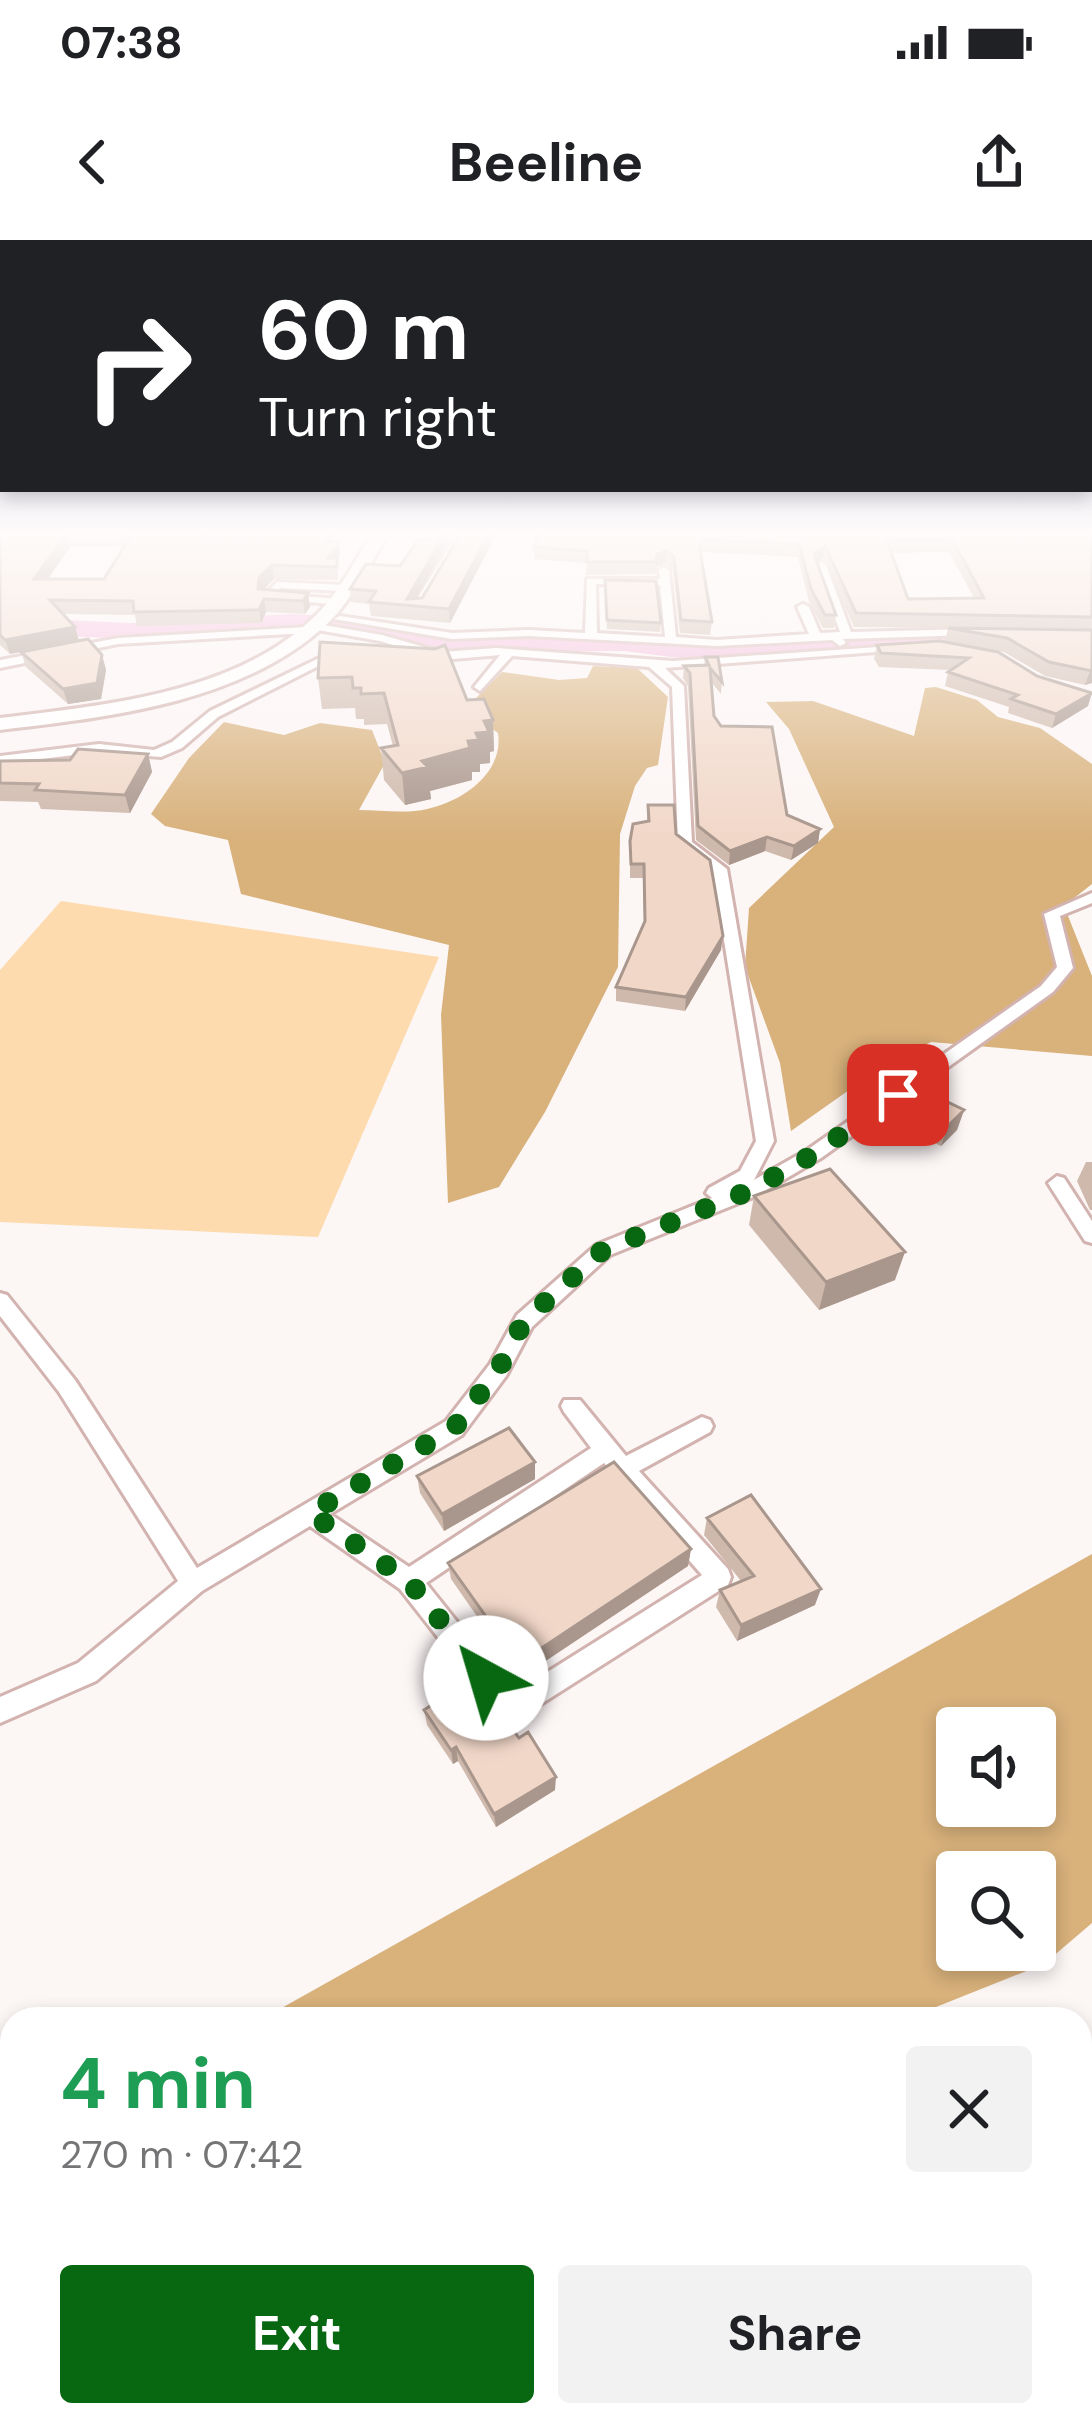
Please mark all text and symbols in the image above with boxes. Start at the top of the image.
text: 07:38 [60,13,183,72]
text: Beeline [449,127,643,198]
icon: back [60,129,126,195]
icon: share [966,129,1032,195]
text: 60 m [258,276,469,385]
icon: right [60,288,216,444]
text: Turn right [258,382,497,453]
pin [847,1044,949,1146]
icon: arrive [865,1062,931,1128]
position arrow [423,1615,549,1741]
map controls [936,1707,1056,1971]
button: sound [936,1707,1056,1827]
button: search [936,1851,1056,1971]
text: 4 min [60,2037,256,2130]
button: close [906,2046,1032,2172]
text: 270 m · 07:42 [60,2129,303,2180]
button: Exit [60,2265,534,2403]
button: Share [558,2265,1032,2403]

